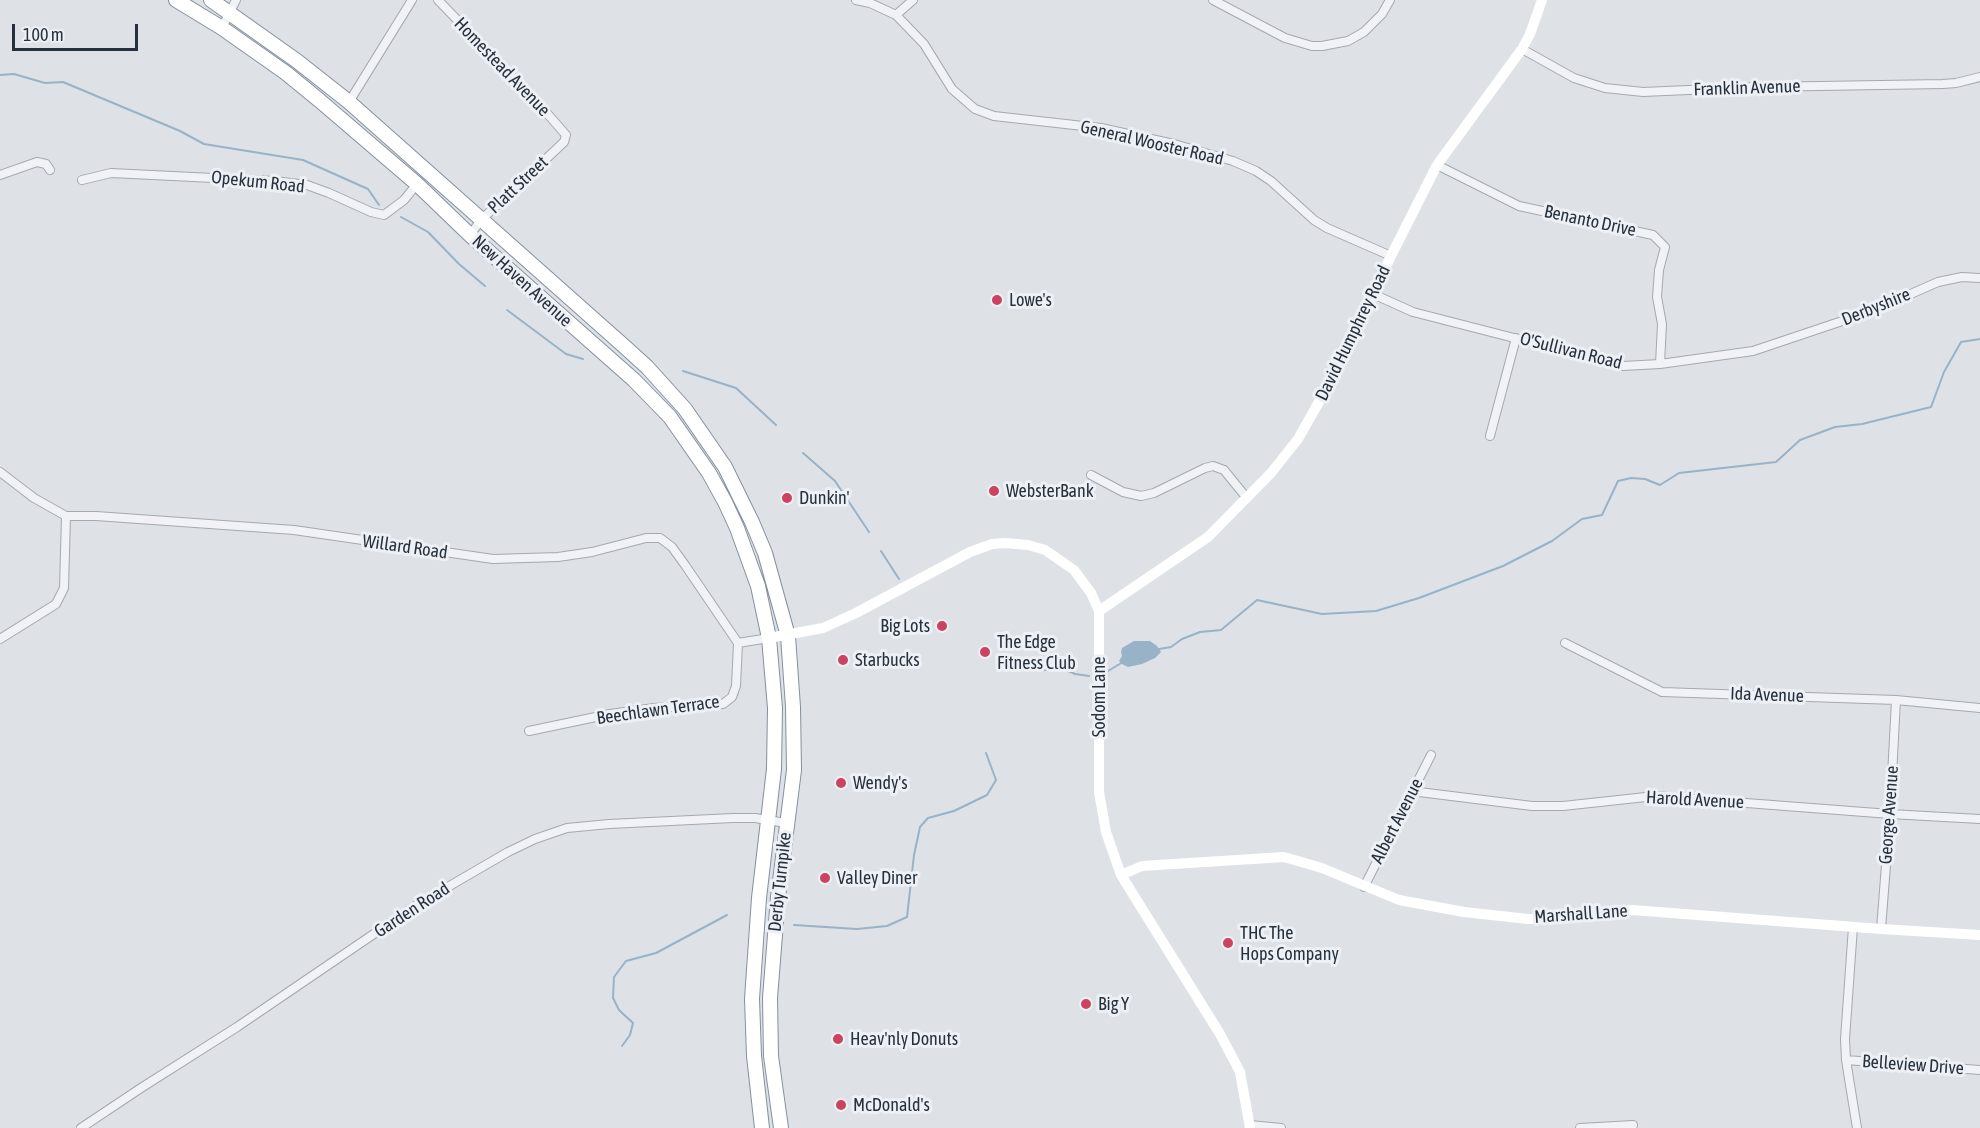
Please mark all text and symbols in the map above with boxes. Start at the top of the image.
scale bar [15,12,141,50]
street label: Homestead Avenue [450,13,554,121]
text: 100 m [23,24,64,45]
street label: Franklin Avenue [1693,75,1801,101]
street label: General Wooster Road [1078,116,1226,170]
street label: Platt Street [483,152,553,218]
street label: Opekum Road [210,166,306,198]
street label: Benanto Drive [1542,201,1638,241]
street label: New Haven Avenue [468,230,576,332]
street label: David Humphrey Road [1311,262,1395,404]
street label: Derbyshire [1839,283,1913,331]
place label: Lowe's [1009,289,1052,311]
marker: Lowe's [990,293,1004,307]
street label: O'Sullivan Road [1518,328,1624,374]
place label: WebsterBank [1006,480,1094,502]
marker: WebsterBank [987,484,1001,498]
place label: Dunkin' [799,487,849,509]
marker: Dunkin' [780,491,794,505]
street label: Willard Road [361,530,449,564]
place label: Big Lots [880,615,930,637]
marker: Big Lots [935,619,949,633]
place label: The Edge Fitness Club [997,631,1076,674]
marker: The Edge Fitness Club [978,645,992,659]
place label: Starbucks [855,649,920,671]
marker: Starbucks [836,653,850,667]
street label: Sodom Lane [1088,657,1110,737]
street label: Ida Avenue [1730,683,1804,707]
street label: Beechlawn Terrace [595,691,721,729]
street label: George Avenue [1875,765,1903,865]
place label: Wendy's [853,772,908,794]
street label: Albert Avenue [1366,775,1428,867]
marker: Wendy's [834,776,848,790]
street label: Harold Avenue [1645,787,1745,813]
street label: Derby Turnpike [764,831,796,933]
place label: Valley Diner [837,867,917,889]
marker: Valley Diner [818,871,832,885]
street label: Garden Road [370,878,454,942]
street label: Marshall Lane [1534,900,1628,928]
place label: THC The Hops Company [1240,922,1339,964]
marker: THC The Hops Company [1221,936,1235,950]
place label: Big Y [1098,993,1129,1015]
marker: Big Y [1079,997,1093,1011]
place label: Heav'nly Donuts [850,1028,958,1050]
marker: Heav'nly Donuts [831,1032,845,1046]
street label: Belleview Drive [1861,1051,1965,1079]
place label: McDonald's [853,1094,930,1116]
marker: McDonald's [834,1098,848,1112]

